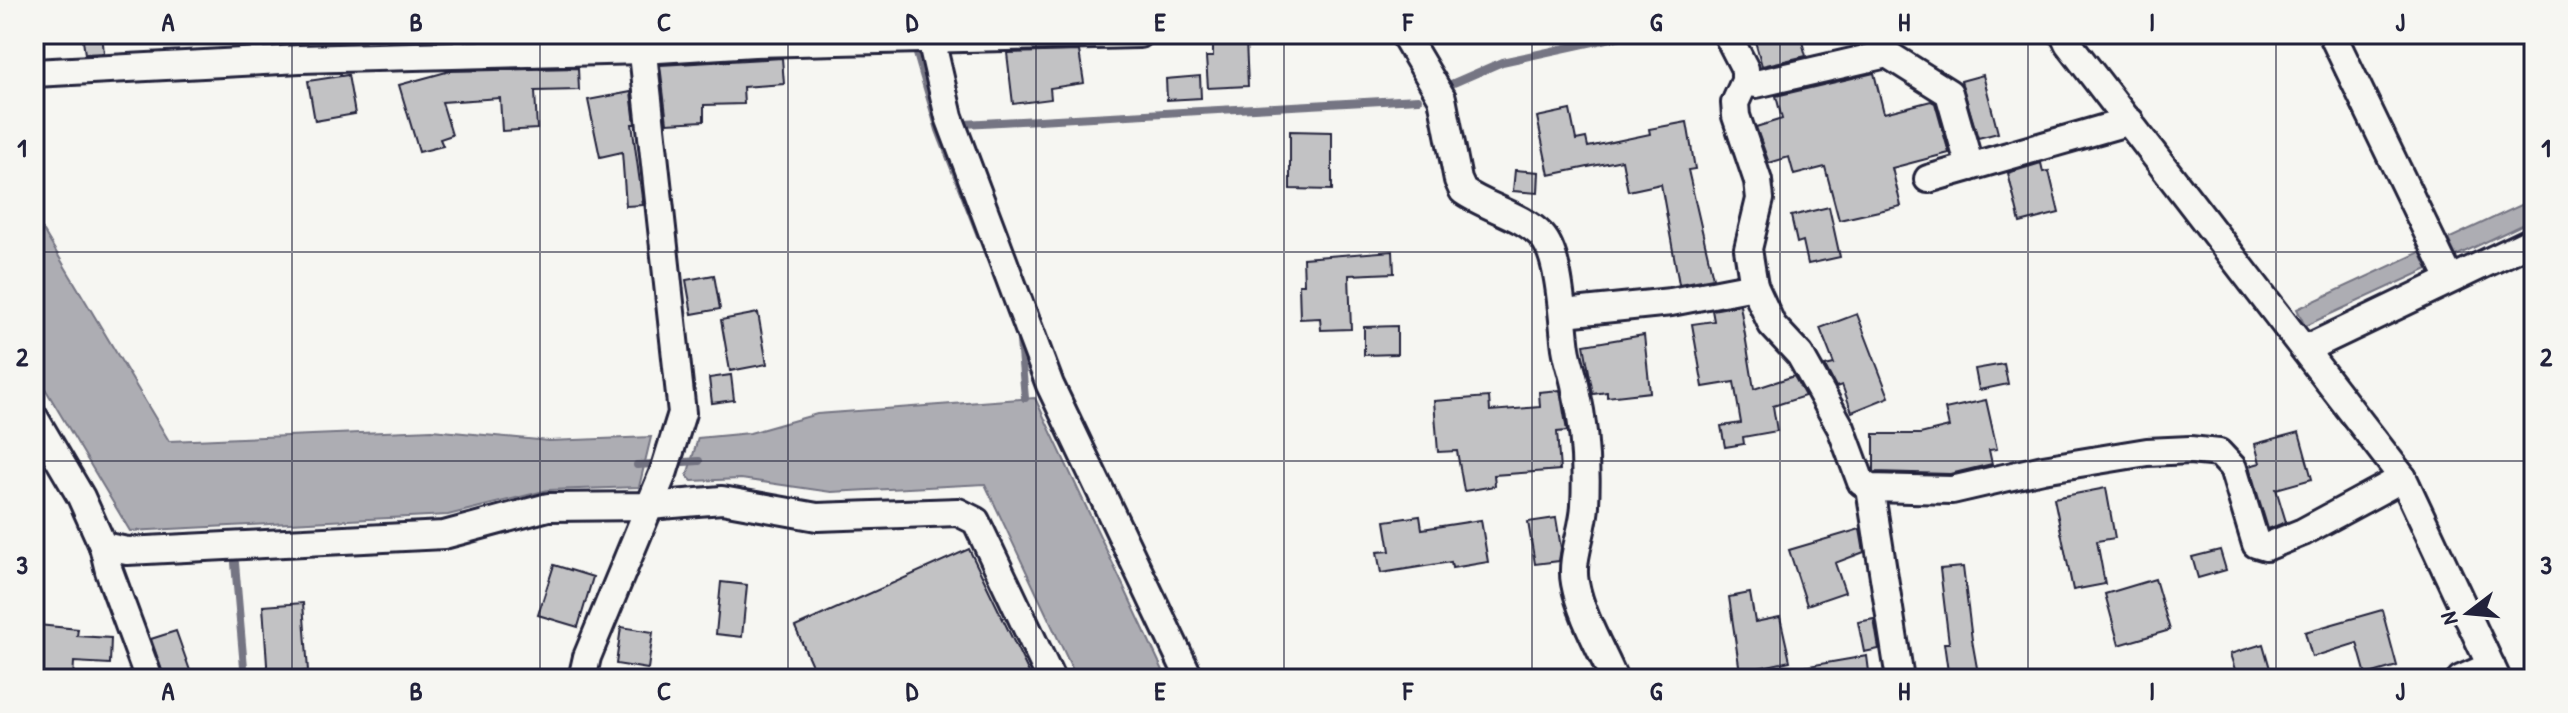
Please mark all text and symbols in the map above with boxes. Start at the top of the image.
text: A [162,4,175,39]
text: B [409,4,423,39]
text: C [657,4,671,39]
text: D [906,4,919,39]
text: E [1154,4,1166,39]
text: F [1402,4,1414,39]
text: G [1650,4,1663,39]
text: H [1898,4,1910,39]
text: I [2149,4,2155,39]
text: J [2395,4,2405,39]
text: 1 [17,130,27,165]
text: 1 [2541,130,2551,165]
text: 2 [16,339,29,374]
text: 2 [2540,339,2553,374]
text: 3 [16,547,28,582]
text: 3 [2540,547,2552,582]
north arrow [2428,573,2508,653]
text: N [2433,608,2465,628]
text: A [162,673,175,708]
text: B [409,673,423,708]
text: C [657,673,671,708]
text: D [906,673,919,708]
text: E [1154,673,1166,708]
text: F [1402,673,1414,708]
text: G [1650,673,1663,708]
text: H [1898,673,1910,708]
text: I [2149,673,2155,708]
text: J [2395,673,2405,708]

